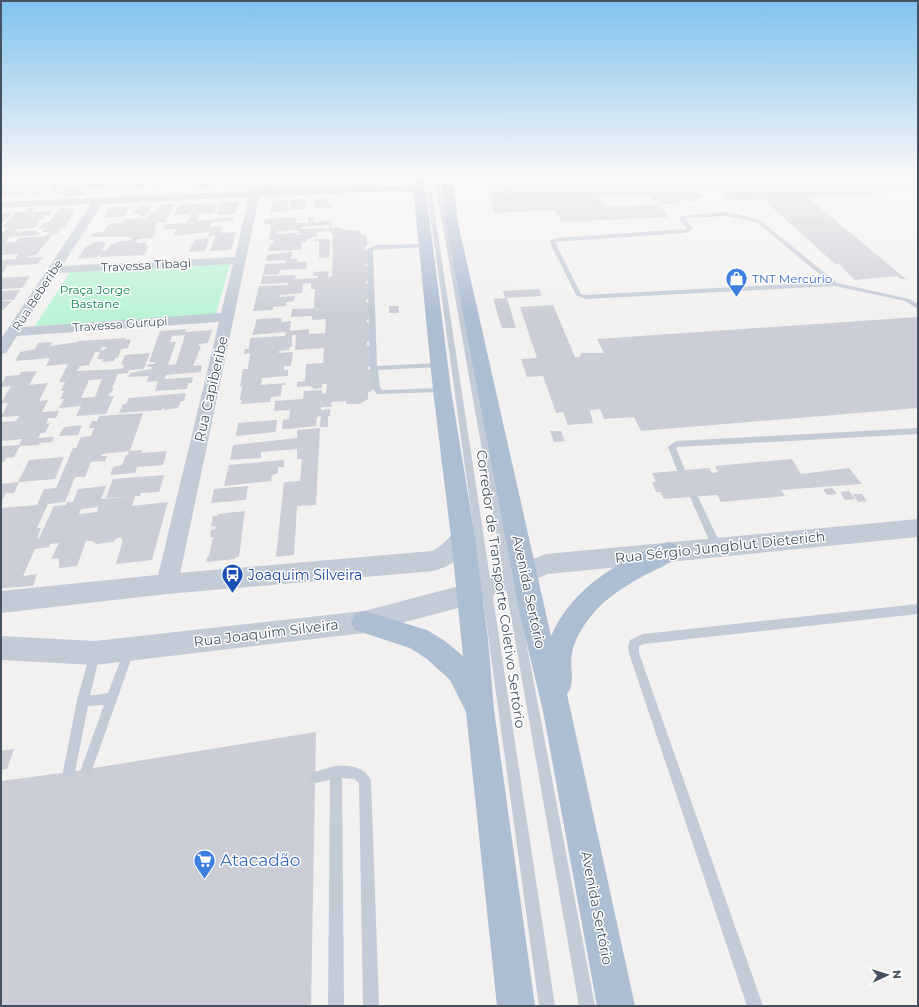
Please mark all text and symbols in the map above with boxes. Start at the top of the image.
street label: Travessa Tibagi [101,255,191,275]
street label: Rua Beberibe [8,257,66,333]
shop icon: TNT Mercúrio [724,265,750,298]
place label: TNT Mercúrio [752,271,832,286]
park label: Praça Jorge Bastane [60,282,130,311]
street label: Travessa Gurupi [72,313,168,335]
street label: Rua Capiberibe [190,334,232,444]
street label: Corredor de Transporte Coletivo Sertório [473,449,529,730]
street label: Rua Sérgio Jungblut Dieterich [614,527,826,567]
street label: Avenida Sertório [508,534,550,650]
bus stop icon: Joaquim Silveira [219,562,245,595]
place label: Joaquim Silveira [247,566,362,584]
street label: Rua Joaquim Silveira [193,615,339,651]
supermarket icon: Atacadão [191,847,217,880]
place label: Atacadão [220,850,301,870]
street label: Avenida Sertório [577,850,617,967]
north arrow [867,955,907,995]
text: N [890,969,904,979]

